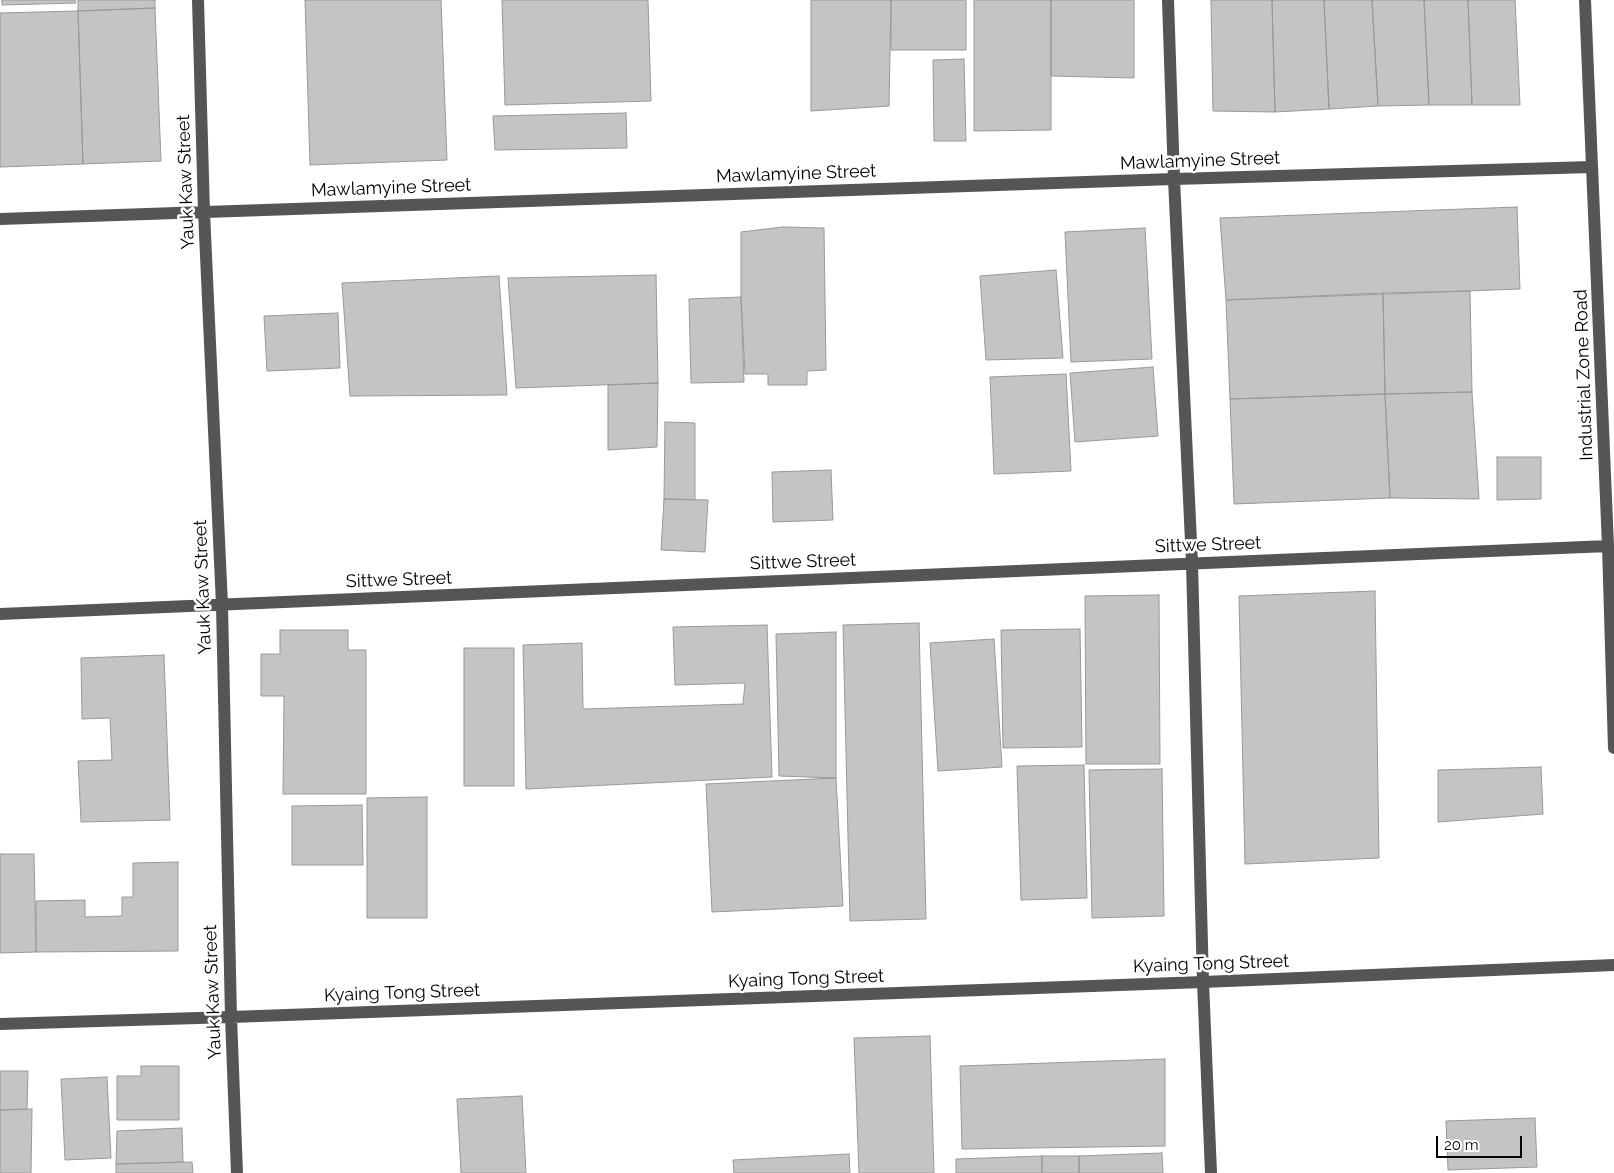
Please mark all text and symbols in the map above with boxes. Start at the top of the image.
street label: Yauk Kaw Street [173,114,199,250]
street label: Mawlamyine Street [1120,147,1280,175]
street label: Mawlamyine Street [716,160,876,188]
street label: Mawlamyine Street [311,174,471,202]
street label: Industrial Zone Road [1570,289,1598,461]
street label: Yauk Kaw Street [190,519,216,655]
street label: Sittwe Street [1155,532,1261,558]
street label: Sittwe Street [750,549,856,575]
street label: Sittwe Street [346,567,452,593]
street label: Yauk Kaw Street [200,924,226,1060]
street label: Kyaing Tong Street [1133,950,1289,978]
street label: Kyaing Tong Street [728,965,884,993]
street label: Kyaing Tong Street [324,979,480,1007]
scale bar [1439,1126,1525,1158]
text: 20 m [1444,1136,1479,1154]

